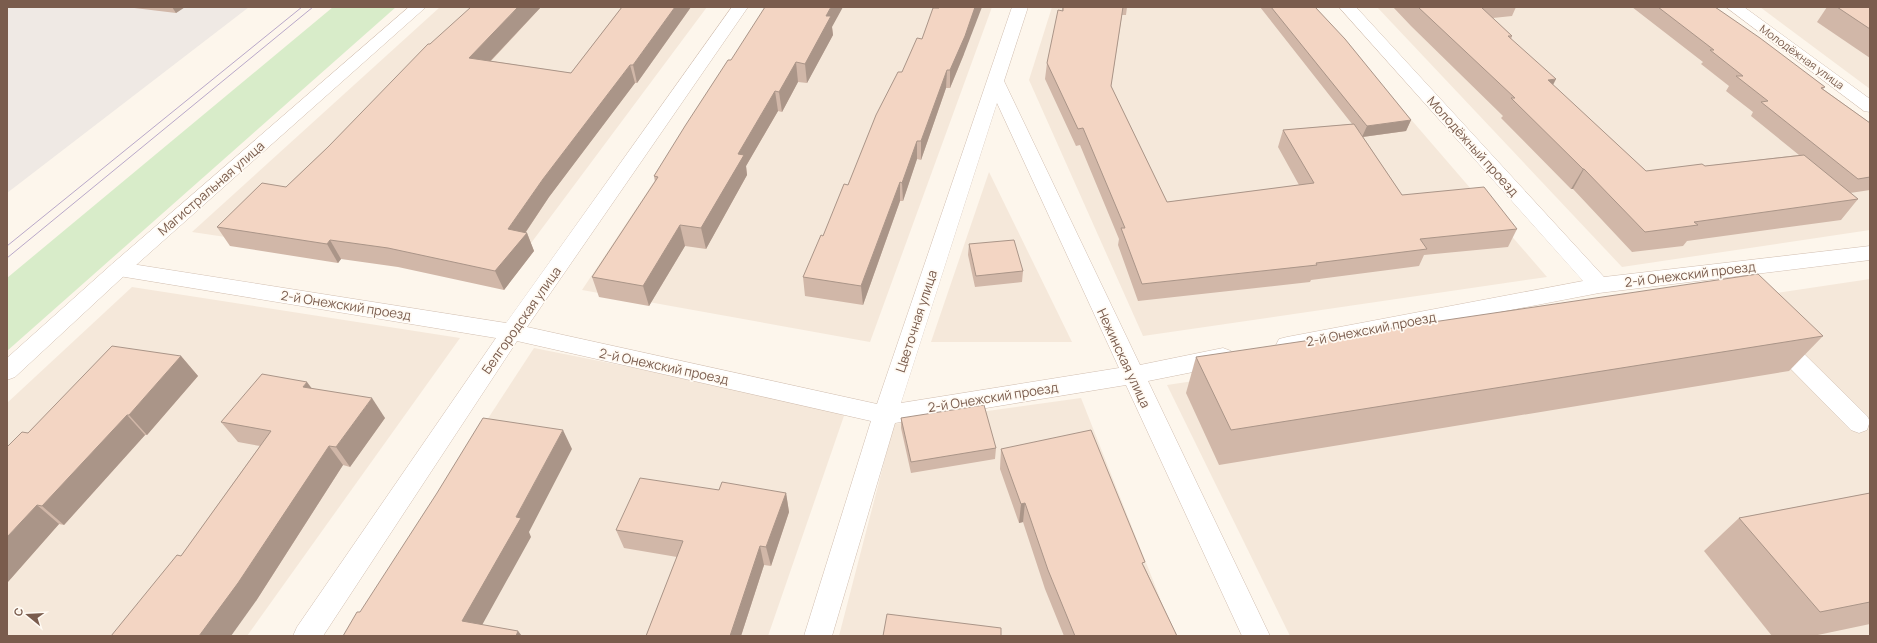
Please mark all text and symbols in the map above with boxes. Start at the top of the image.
street label: Молодёжная улица [1757,21,1848,92]
street label: Молодёжный проезд [1423,92,1523,200]
street label: Магистральная улица [154,137,268,239]
street label: 2-й Онежский проезд [1624,257,1757,291]
street label: Белгородская улица [477,263,565,377]
street label: Цветочная улица [891,268,941,374]
street label: 2-й Онежский проезд [280,286,413,324]
street label: Нежинская улица [1093,305,1155,411]
street label: 2-й Онежский проезд [1305,308,1438,350]
street label: 2-й Онежский проезд [598,344,730,389]
street label: 2-й Онежский проезд [927,378,1060,416]
north arrow [8,595,48,635]
text: С [10,606,26,618]

